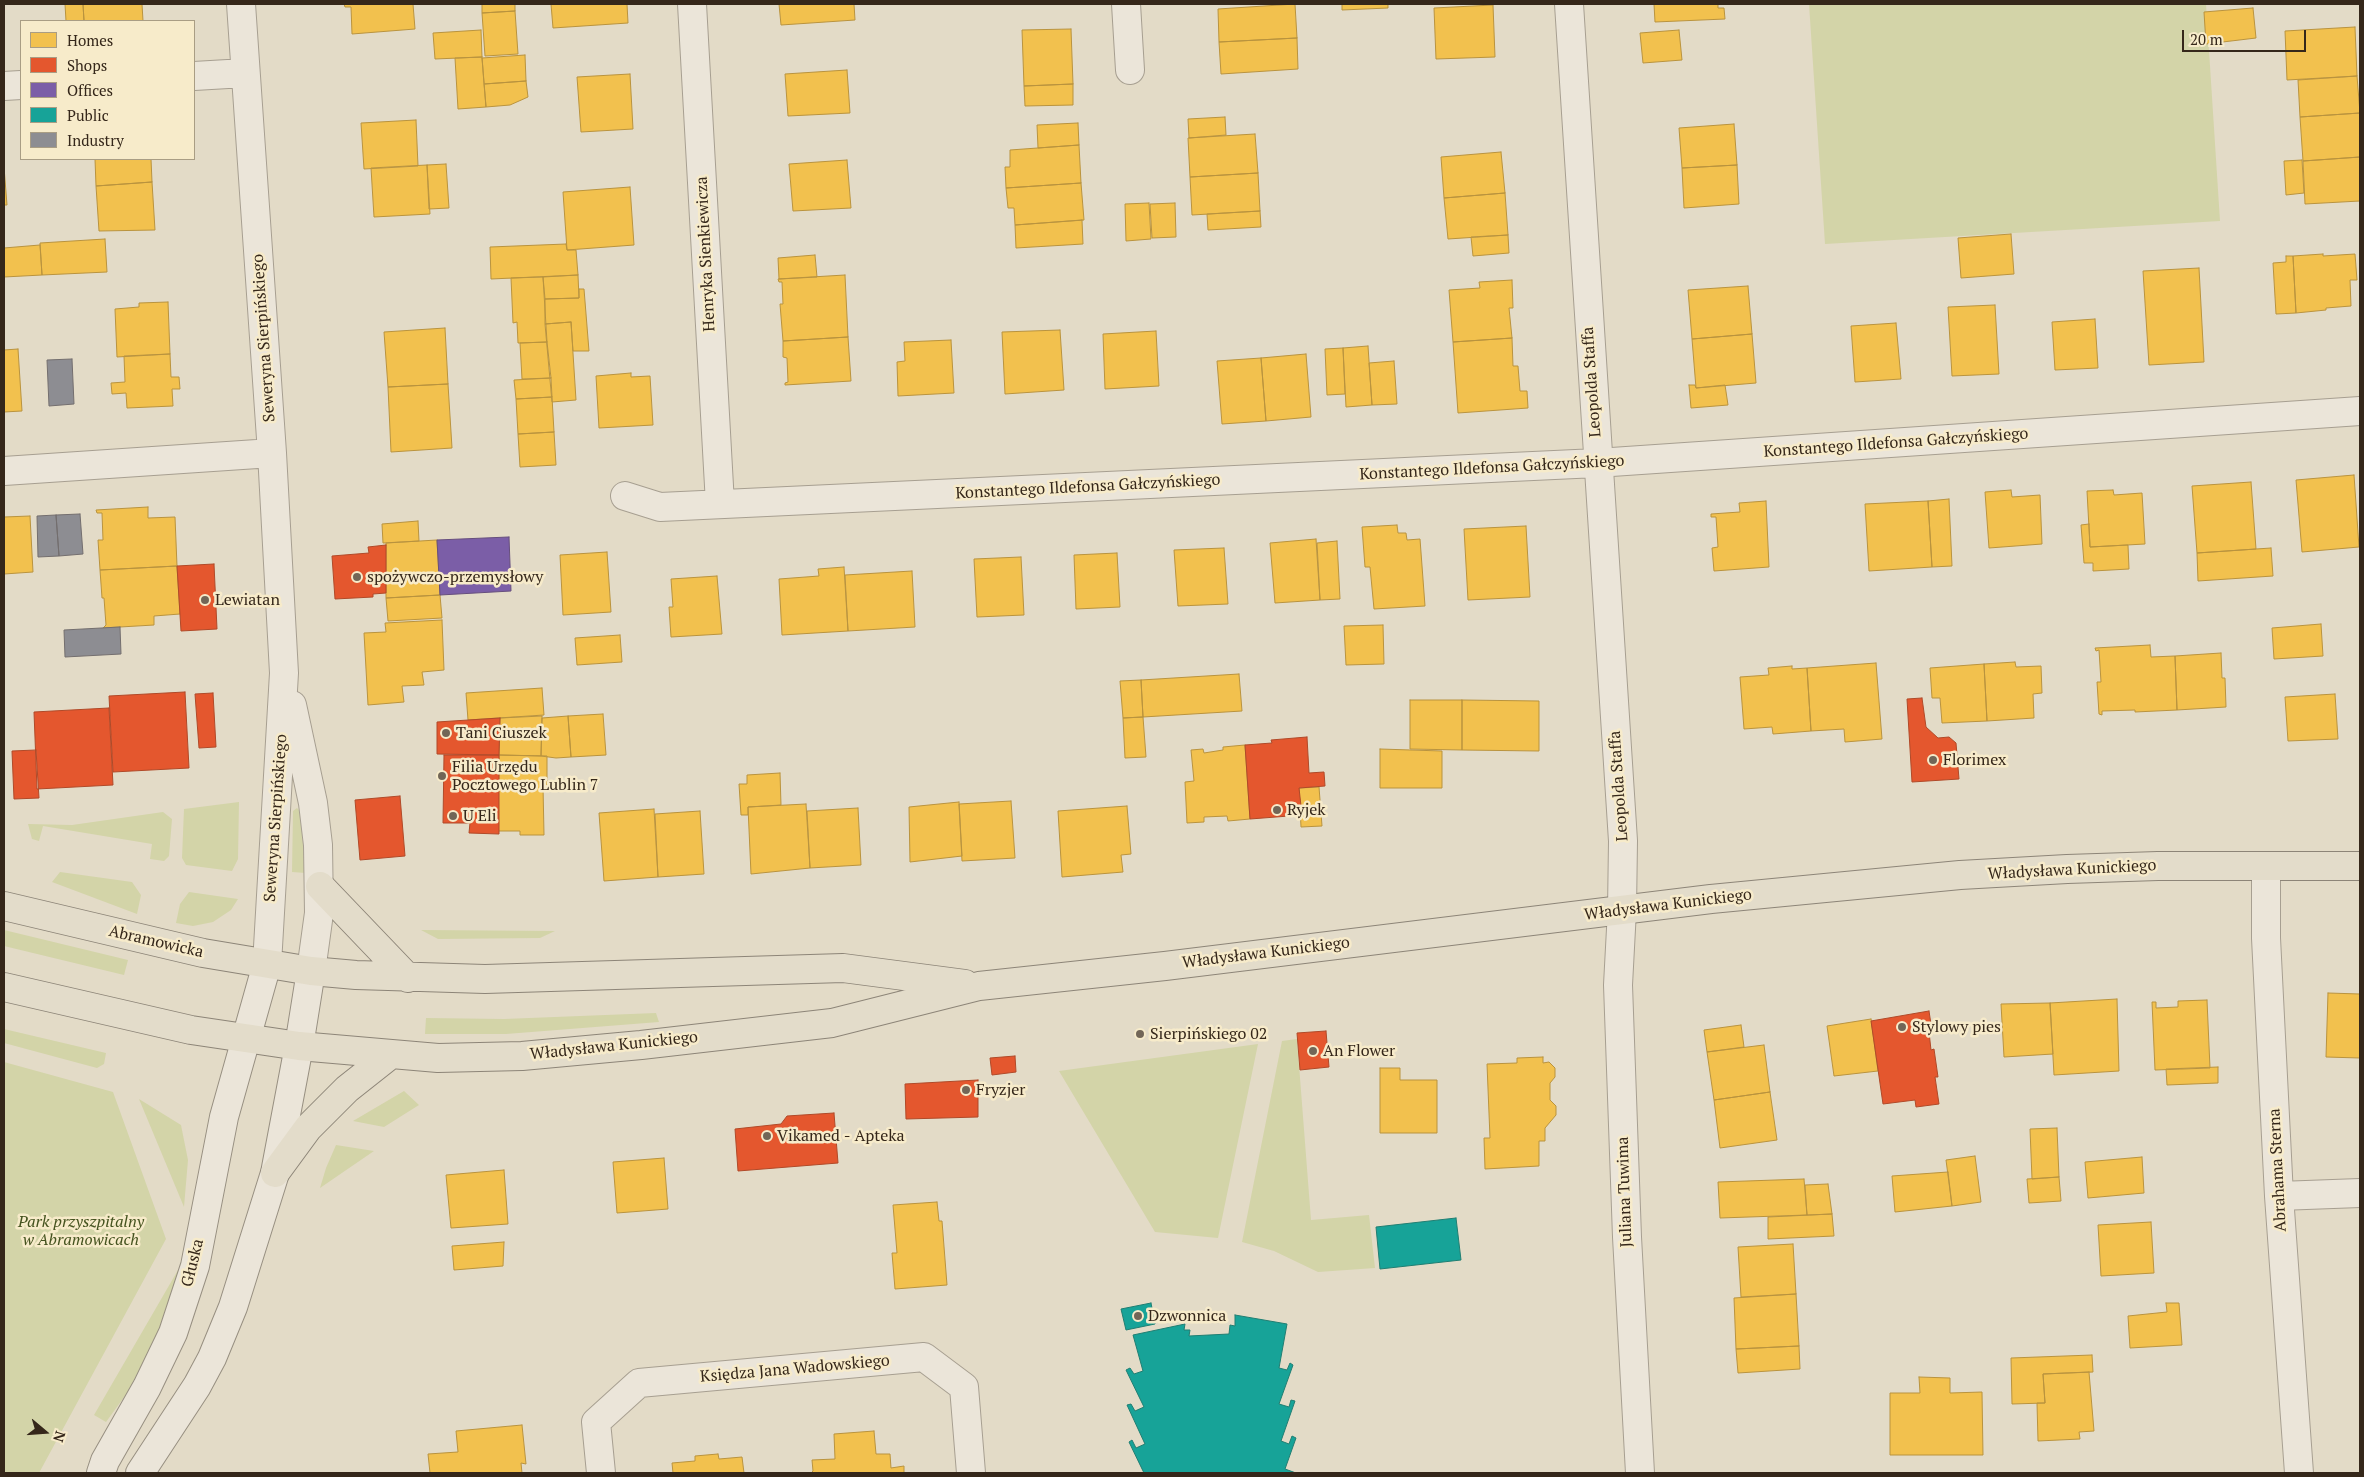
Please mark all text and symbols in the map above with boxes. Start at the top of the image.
legend [20,20,195,160]
scale bar [2184,20,2308,52]
text: 20 m [2190,29,2223,49]
text: Homes [67,30,113,50]
text: Shops [67,55,107,75]
text: Offices [67,80,113,100]
text: Public [67,105,109,125]
text: Industry [67,130,124,150]
street label: Henryka Sienkiewicza [692,176,720,332]
street label: Seweryna Sierpińskiego [249,253,279,423]
street label: Leopolda Staffa [1579,326,1605,438]
street label: Konstantego Ildefonsa Gałczyńskiego [1763,424,2029,462]
street label: Konstantego Ildefonsa Gałczyńskiego [1359,451,1625,485]
street label: Konstantego Ildefonsa Gałczyńskiego [955,470,1221,504]
place label: spożywczo-przemysłowy [367,567,543,587]
marker: spożywczo-przemysłowy [351,571,363,583]
place label: Lewiatan [215,590,280,610]
marker: Lewiatan [199,594,211,606]
place label: Tani Ciuszek [456,723,547,743]
marker: Tani Ciuszek [440,727,452,739]
street label: Leopolda Staffa [1606,730,1632,842]
street label: Seweryna Sierpińskiego [261,733,291,903]
place label: Florimex [1943,750,2006,770]
marker: Florimex [1927,754,1939,766]
place label: Filia Urzędu Pocztowego Lublin 7 [452,757,598,795]
marker: Filia Urzędu Pocztowego Lublin 7 [436,770,448,782]
place label: Ryjek [1287,800,1326,820]
marker: Ryjek [1271,804,1283,816]
place label: U Eli [463,806,497,826]
marker: U Eli [447,810,459,822]
street label: Władysława Kunickiego [1987,856,2157,884]
street label: Władysława Kunickiego [1583,885,1753,925]
street label: Abramowicka [107,922,205,962]
street label: Władysława Kunickiego [1181,933,1351,973]
place label: Stylowy pies [1912,1017,2001,1037]
marker: Stylowy pies [1896,1021,1908,1033]
place label: Sierpińskiego 02 [1150,1024,1267,1044]
street label: Władysława Kunickiego [529,1028,699,1064]
marker: Sierpińskiego 02 [1134,1028,1146,1040]
place label: An Flower [1323,1041,1395,1061]
marker: An Flower [1307,1045,1319,1057]
place label: Fryzjer [976,1080,1025,1100]
marker: Fryzjer [960,1084,972,1096]
street label: Abrahama Sterna [2265,1108,2291,1232]
place label: Vikamed - Apteka [777,1126,905,1146]
marker: Vikamed - Apteka [761,1130,773,1142]
street label: Juliana Tuwima [1613,1136,1637,1248]
park label: Park przyszpitalny w Abramowicach [18,1212,144,1250]
street label: Głuska [178,1237,208,1289]
place label: Dzwonnica [1148,1306,1226,1326]
marker: Dzwonnica [1132,1310,1144,1322]
street label: Księdza Jana Wadowskiego [699,1351,891,1387]
north arrow [20,1407,70,1457]
text: N [49,1429,70,1445]

